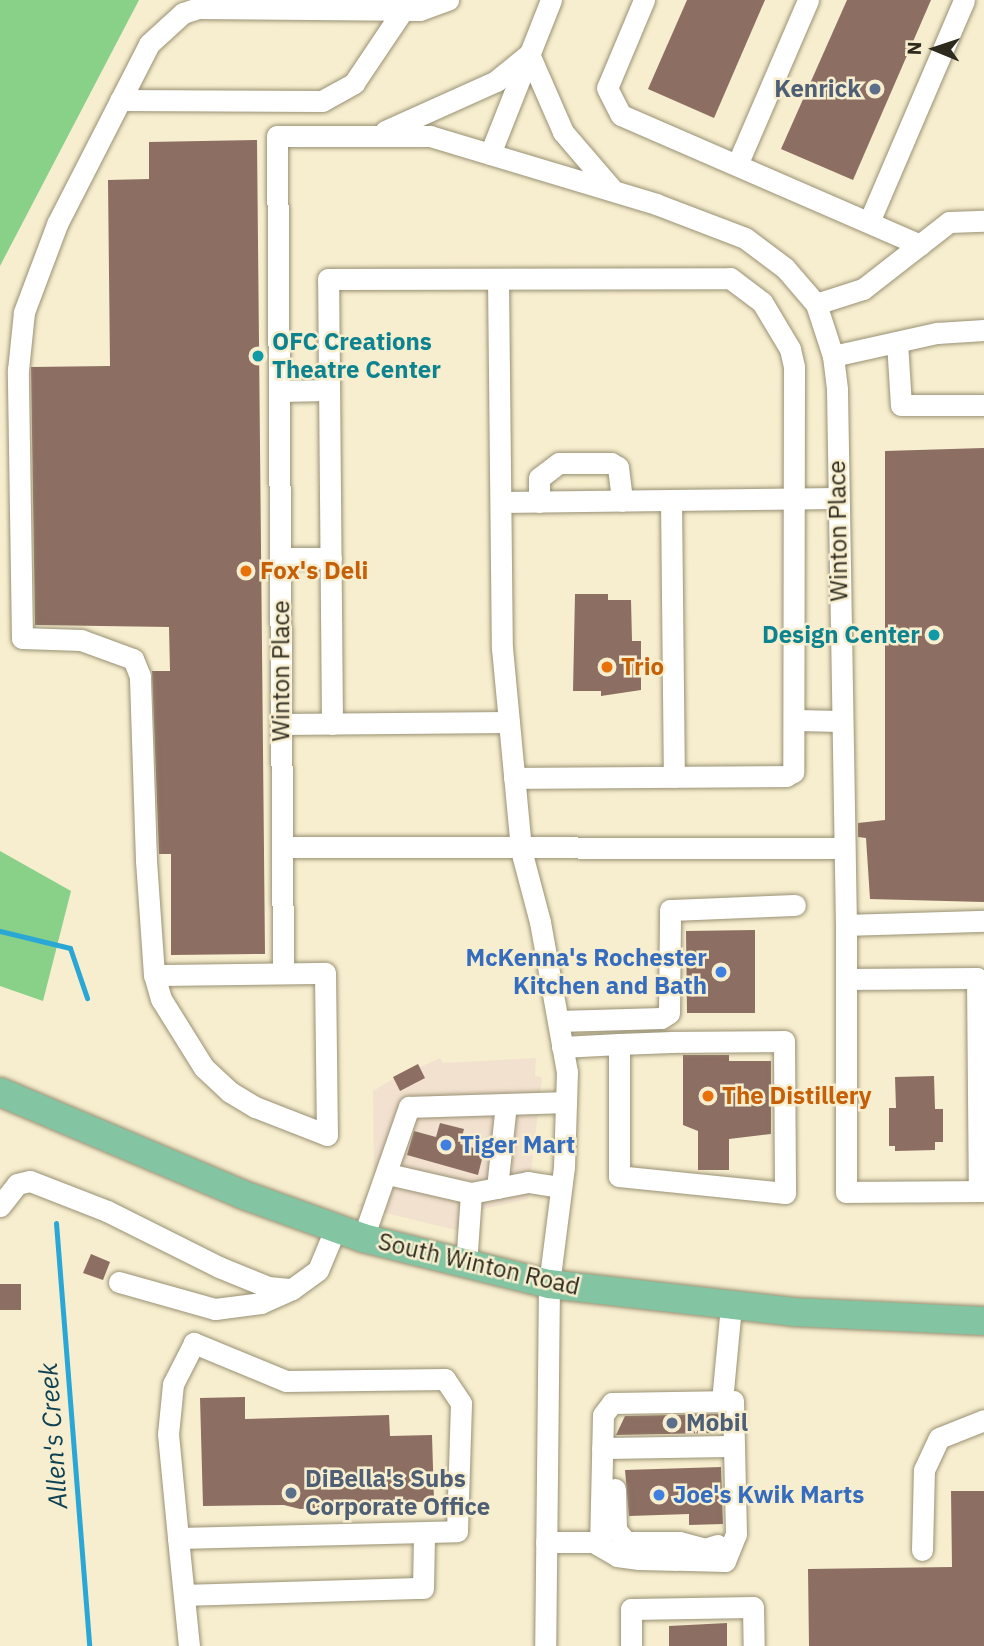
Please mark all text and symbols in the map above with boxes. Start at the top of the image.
north arrow [900,14,970,84]
text: N [902,41,926,56]
place label: Kenrick [774,75,861,103]
marker: Kenrick [867,81,883,97]
place label: OFC Creations Theatre Center [272,328,441,384]
marker: OFC Creations Theatre Center [250,348,266,364]
street label: Winton Place [822,460,854,602]
place label: Fox's Deli [260,557,368,585]
marker: Fox's Deli [238,563,254,579]
street label: Winton Place [267,600,295,742]
place label: Design Center [762,621,920,649]
marker: Design Center [926,627,942,643]
place label: Trio [621,653,664,681]
marker: Trio [599,659,615,675]
place label: McKenna's Rochester Kitchen and Bath [466,944,707,1000]
marker: McKenna's Rochester Kitchen and Bath [713,964,729,980]
place label: The Distillery [722,1082,872,1110]
marker: The Distillery [700,1088,716,1104]
place label: Tiger Mart [460,1131,575,1159]
marker: Tiger Mart [438,1137,454,1153]
street label: South Winton Road [375,1227,583,1301]
water label: Allen's Creek [32,1362,74,1510]
place label: Mobil [686,1409,748,1437]
marker: Mobil [664,1415,680,1431]
place label: DiBella's Subs Corporate Office [305,1465,490,1521]
place label: Joe's Kwik Marts [673,1481,864,1509]
marker: DiBella's Subs Corporate Office [283,1485,299,1501]
marker: Joe's Kwik Marts [651,1487,667,1503]

